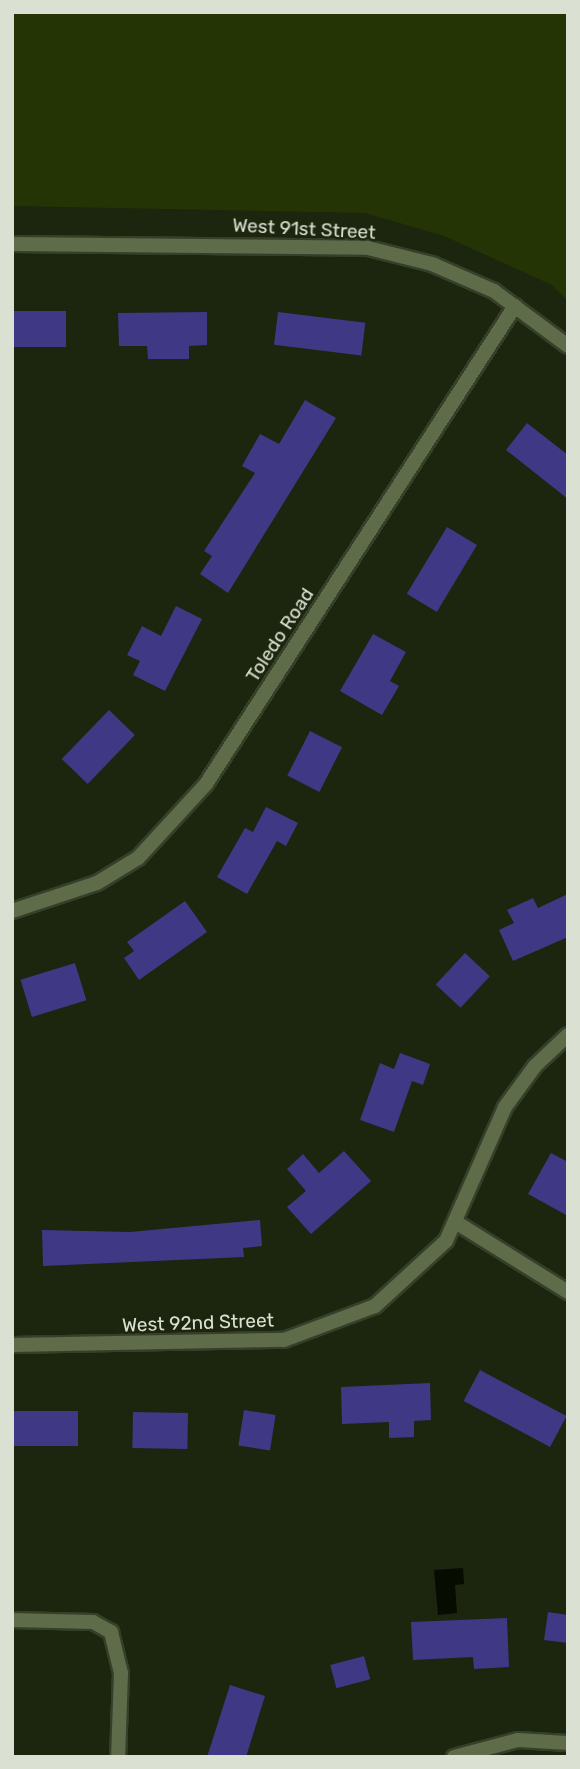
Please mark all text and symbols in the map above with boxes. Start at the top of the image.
street label: West 91st Street [232,214,376,244]
street label: Toledo Road [241,584,319,686]
street label: West 92nd Street [122,1309,274,1337]

